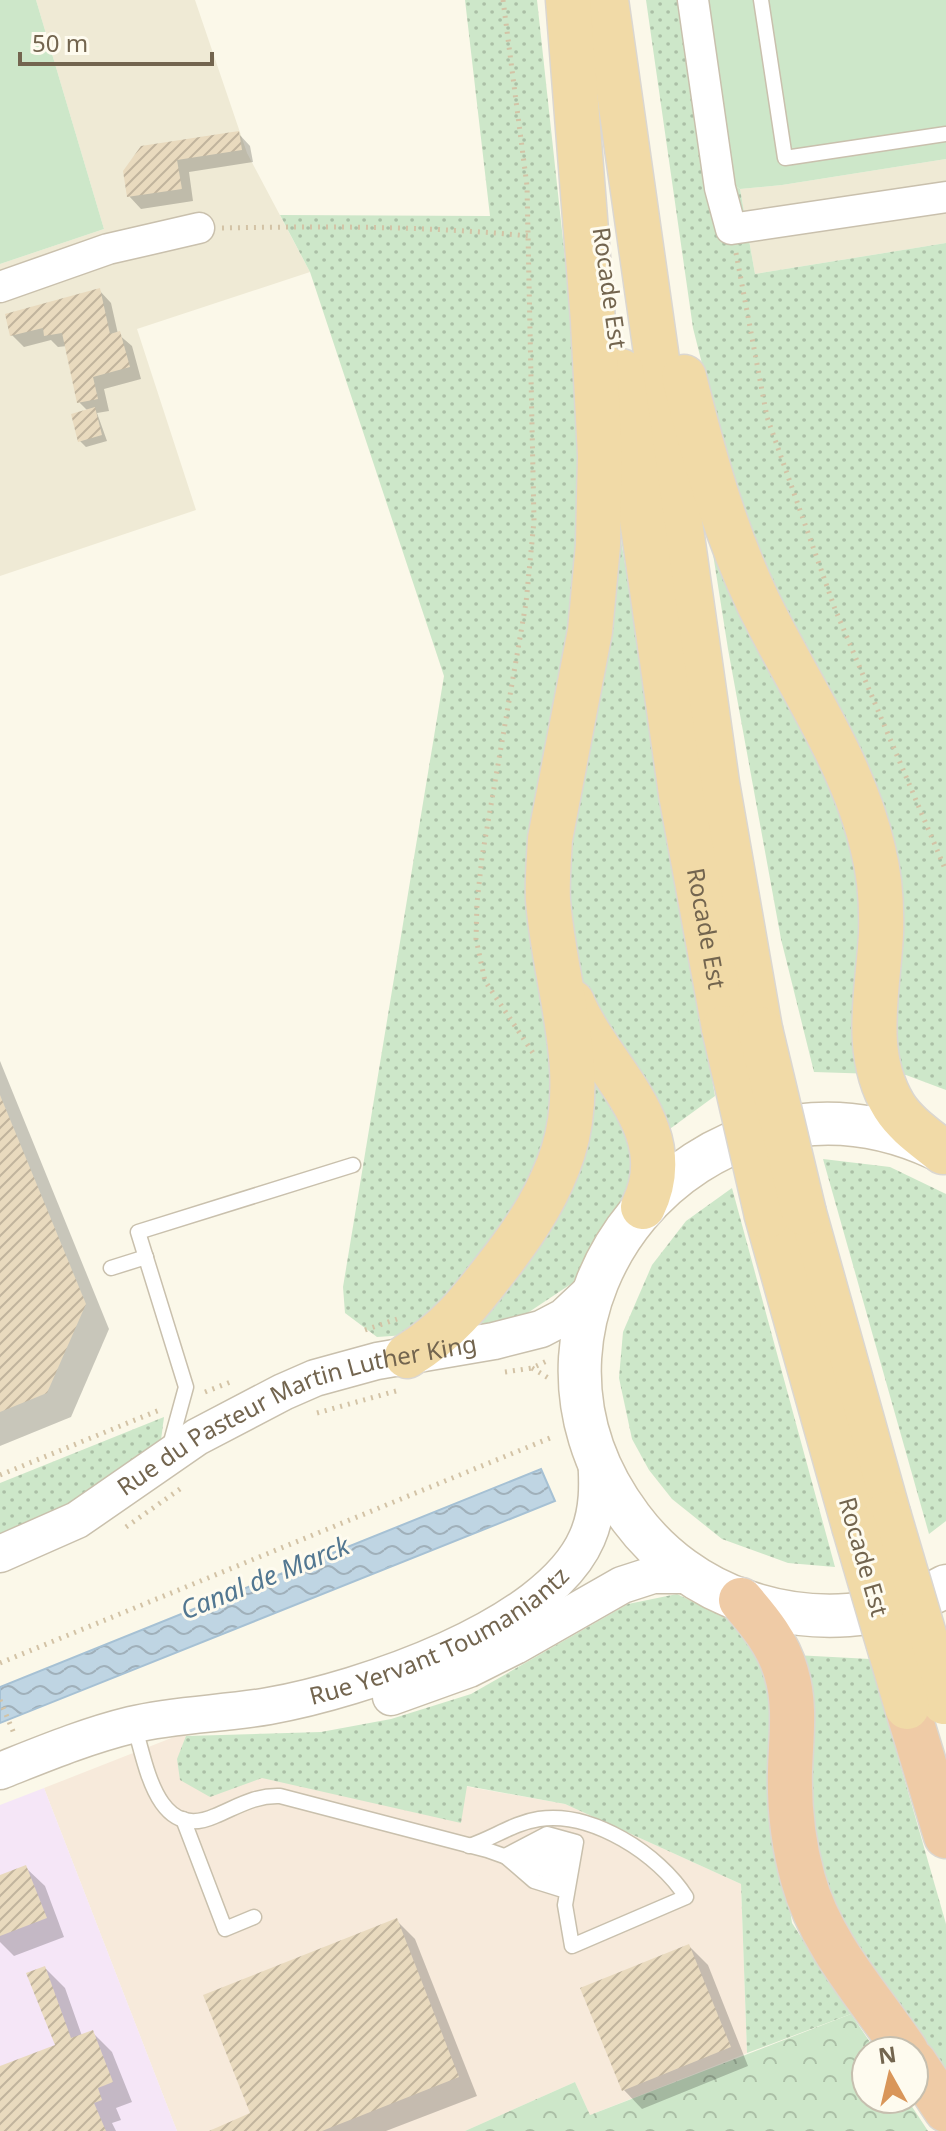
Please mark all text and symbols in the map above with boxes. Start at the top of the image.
scale bar [20,16,212,66]
text: 50 m [32,26,88,59]
street label: Rocade Est [586,225,635,351]
street label: Rocade Est [680,865,735,992]
street label: Rue du Pasteur Martin Luther King [110,1326,479,1502]
street label: Rocade Est [832,1493,897,1620]
water label: Canal de Marck [175,1526,355,1627]
street label: Rue Yervant Toumaniantz [305,1559,576,1712]
north arrow [850,2035,930,2115]
text: N [876,2038,898,2070]

